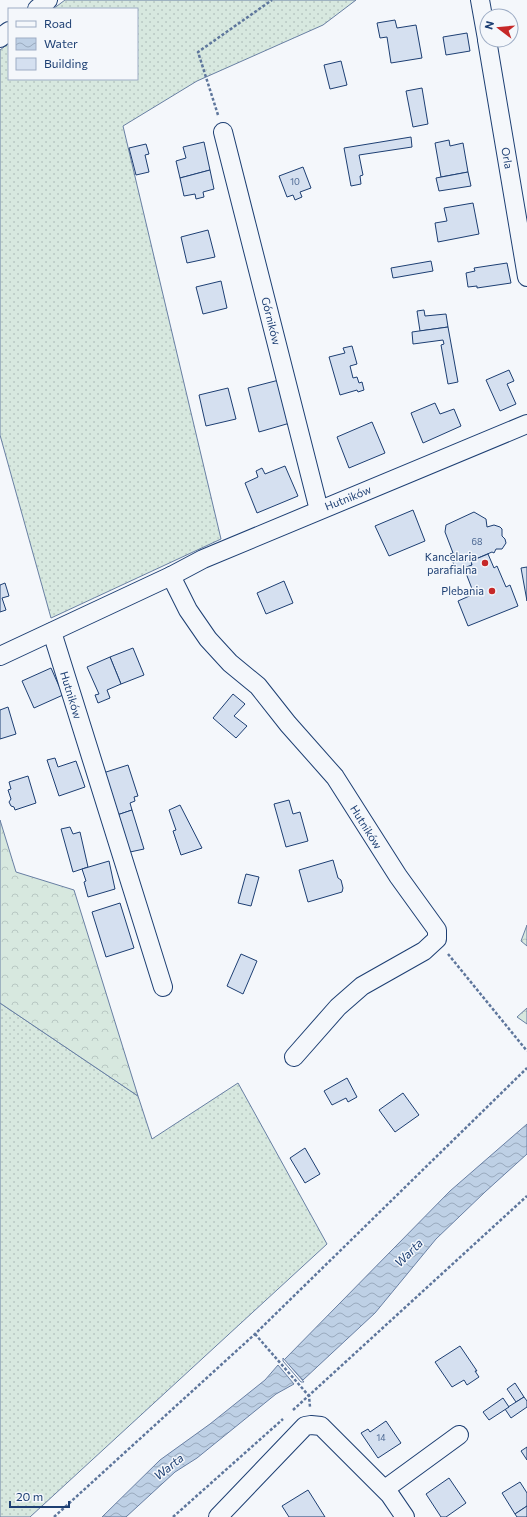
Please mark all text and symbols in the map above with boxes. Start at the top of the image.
legend [8,8,138,80]
north arrow [479,8,519,48]
text: Road [44,16,72,30]
text: N [482,19,496,31]
text: Water [44,36,78,50]
text: Building [44,56,88,70]
street label: Orla [499,146,516,170]
house number: 10 [290,176,300,187]
street label: Górników [259,296,284,346]
street label: Hutników [323,482,373,513]
house number: 68 [472,536,482,547]
place label: Kancelaria parafialna [425,550,477,576]
marker: Kancelaria parafialna [480,558,490,568]
place label: Plebania [441,584,484,597]
marker: Plebania [487,586,497,596]
street label: Hutników [58,670,85,720]
street label: Hutników [348,803,385,851]
water label: Warta [391,1235,425,1269]
house number: 14 [376,1432,386,1443]
water label: Warta [151,1450,186,1482]
scale bar [10,1483,69,1509]
text: 20 m [16,1489,43,1503]

